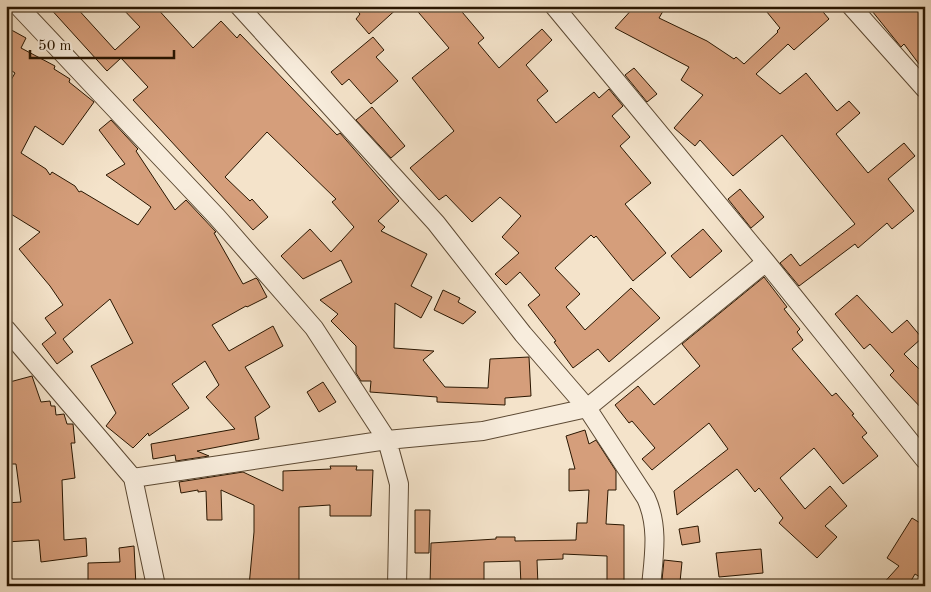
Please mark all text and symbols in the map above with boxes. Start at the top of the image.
scale bar [30,28,174,60]
text: 50 m [38,39,72,54]

